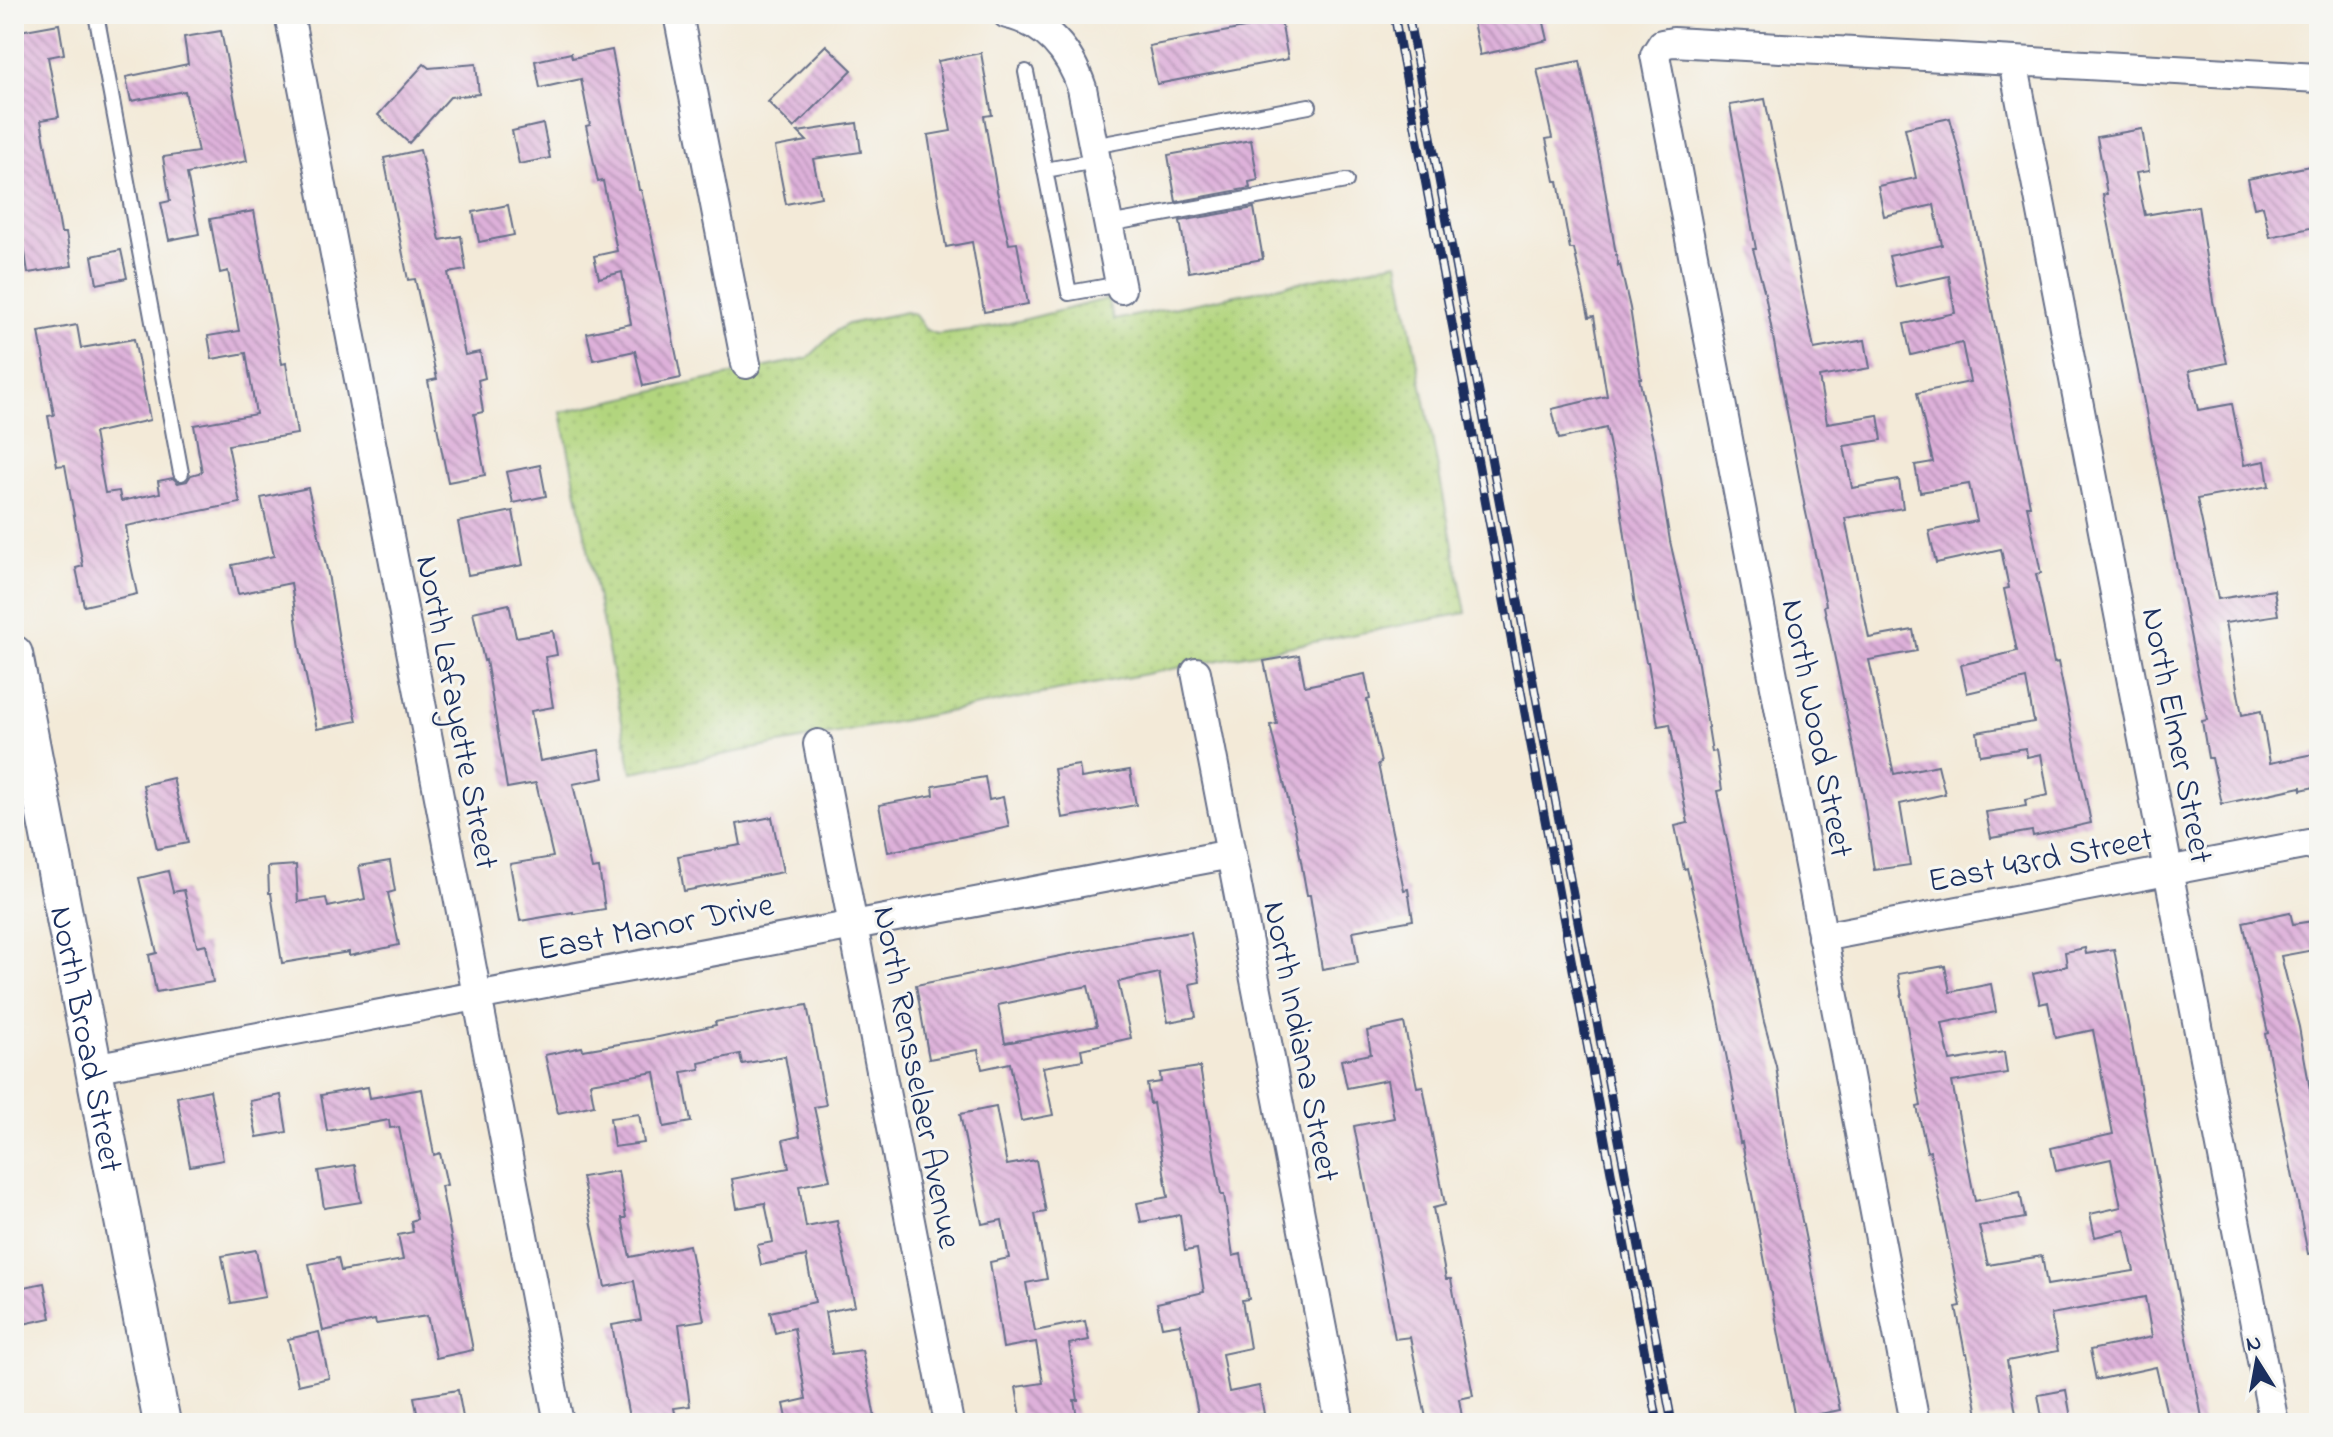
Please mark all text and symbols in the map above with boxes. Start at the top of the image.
street label: North Lafayette Street [400,552,510,874]
street label: North Wood Street [1766,595,1865,862]
street label: North Elmer Street [2126,603,2224,868]
street label: East 43rd Street [1924,816,2157,908]
street label: East Manor Drive [533,881,779,976]
street label: North Indiana Street [1247,897,1351,1186]
street label: North Broad Street [34,902,134,1177]
street label: North Rensselaer Avenue [857,902,973,1254]
north arrow [2217,1321,2297,1401]
text: N [2243,1327,2264,1361]

